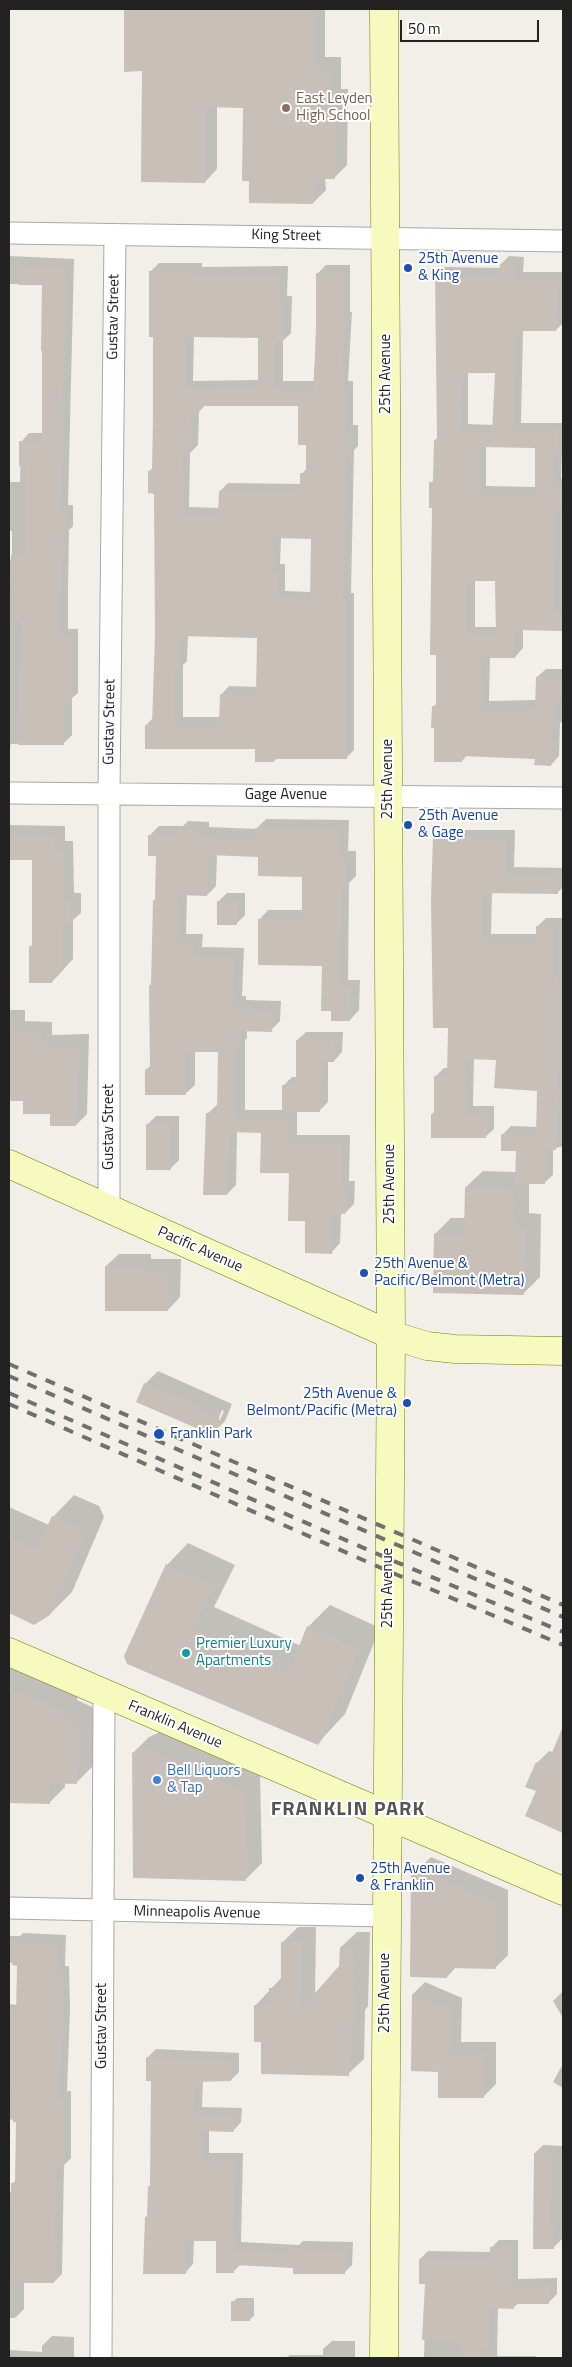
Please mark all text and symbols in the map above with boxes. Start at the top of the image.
scale bar [402,10,541,42]
text: 50 m [408,17,441,40]
place label: East Leyden High School [296,90,373,125]
marker: East Leyden High School [280,102,292,114]
street label: King Street [251,226,321,246]
place label: 25th Avenue & King [418,250,498,285]
marker: 25th Avenue & King [402,262,414,274]
street label: Gustav Street [104,274,124,360]
street label: 25th Avenue [377,334,395,414]
street label: Gustav Street [100,679,120,765]
street label: 25th Avenue [379,739,397,819]
street label: Gage Avenue [245,786,327,804]
place label: 25th Avenue & Gage [418,807,498,842]
marker: 25th Avenue & Gage [402,819,414,831]
street label: Gustav Street [100,1084,118,1170]
street label: 25th Avenue [381,1144,399,1224]
street label: Pacific Avenue [155,1223,245,1277]
place label: 25th Avenue & Pacific/Belmont (Metra) [374,1255,524,1290]
marker: 25th Avenue & Pacific/Belmont (Metra) [358,1267,370,1279]
place label: 25th Avenue & Belmont/Pacific (Metra) [247,1385,397,1420]
marker: 25th Avenue & Belmont/Pacific (Metra) [401,1397,413,1409]
place label: Franklin Park [170,1425,252,1443]
marker: Franklin Park [152,1427,166,1441]
street label: 25th Avenue [379,1548,397,1628]
place label: Premier Luxury Apartments [196,1635,292,1670]
marker: Premier Luxury Apartments [180,1647,192,1659]
street label: Franklin Avenue [125,1697,225,1753]
place label: Bell Liquors & Tap [167,1762,240,1797]
marker: Bell Liquors & Tap [151,1774,163,1786]
district label: FRANKLIN PARK [269,1798,427,1822]
place label: 25th Avenue & Franklin [370,1860,450,1895]
marker: 25th Avenue & Franklin [354,1872,366,1884]
street label: Minneapolis Avenue [133,1903,261,1923]
street label: 25th Avenue [376,1953,394,2033]
street label: Gustav Street [93,1983,111,2069]

